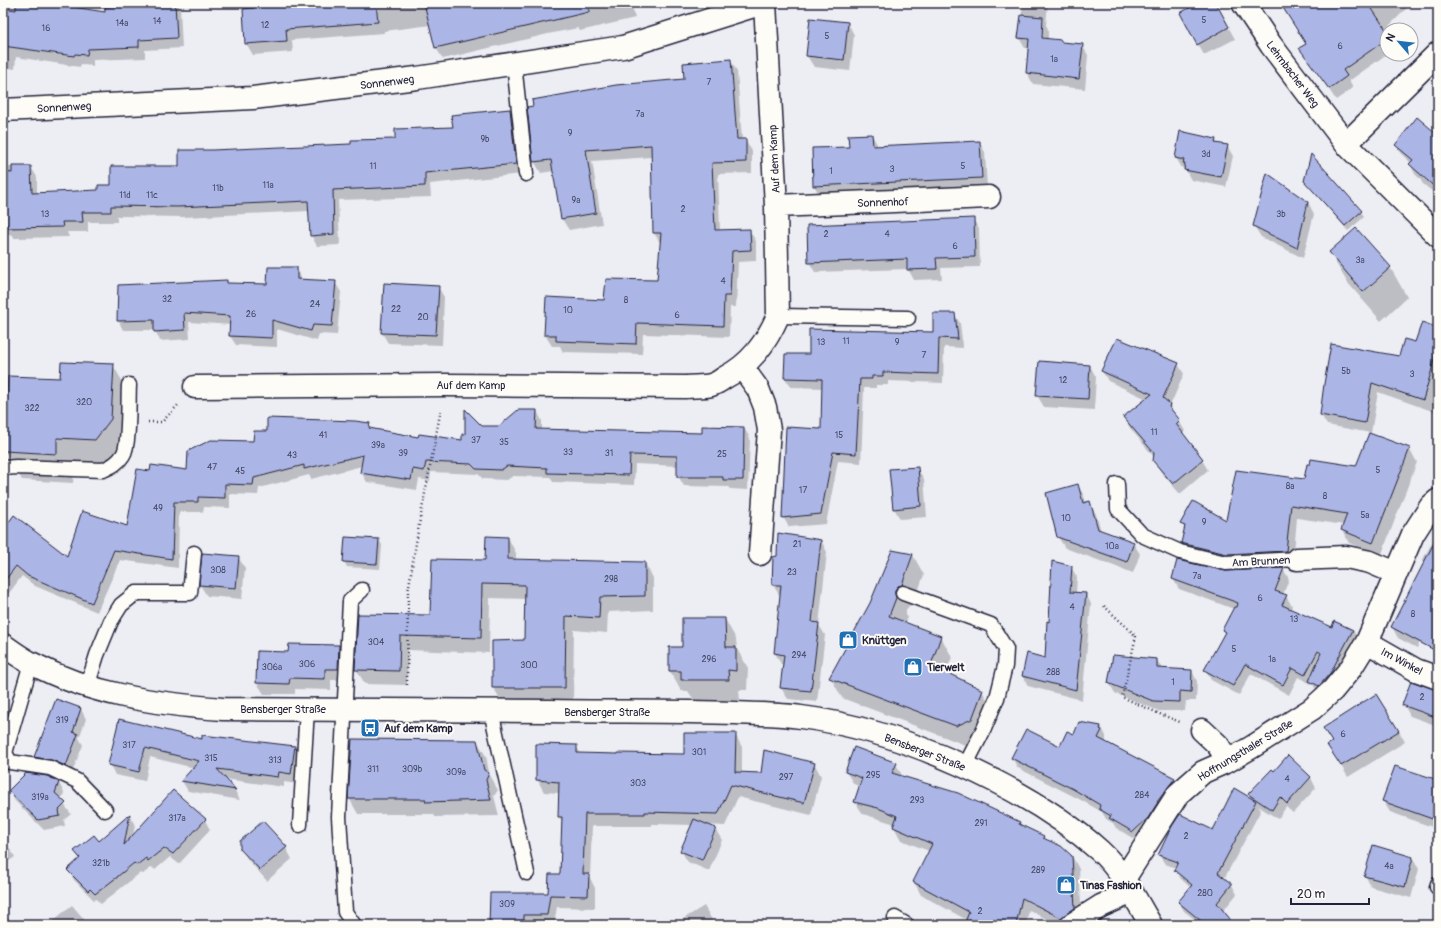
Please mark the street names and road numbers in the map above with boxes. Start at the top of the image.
street label: Lehmbacher Weg [1263,38,1322,110]
street label: Sonnenweg [359,73,415,92]
street label: Sonnenweg [36,100,92,115]
street label: Auf dem Kamp [766,124,783,194]
street label: Sonnenhof [857,195,910,210]
street label: Auf dem Kamp [437,379,505,392]
street label: Am Brunnen [1231,553,1291,570]
street label: Im Winkel [1379,645,1425,678]
street label: Bensberger Straße [240,703,326,716]
street label: Bensberger Straße [564,706,650,719]
street label: Hoffnungsthaler Straße [1195,717,1296,784]
street label: Bensberger Straße [882,731,968,774]

